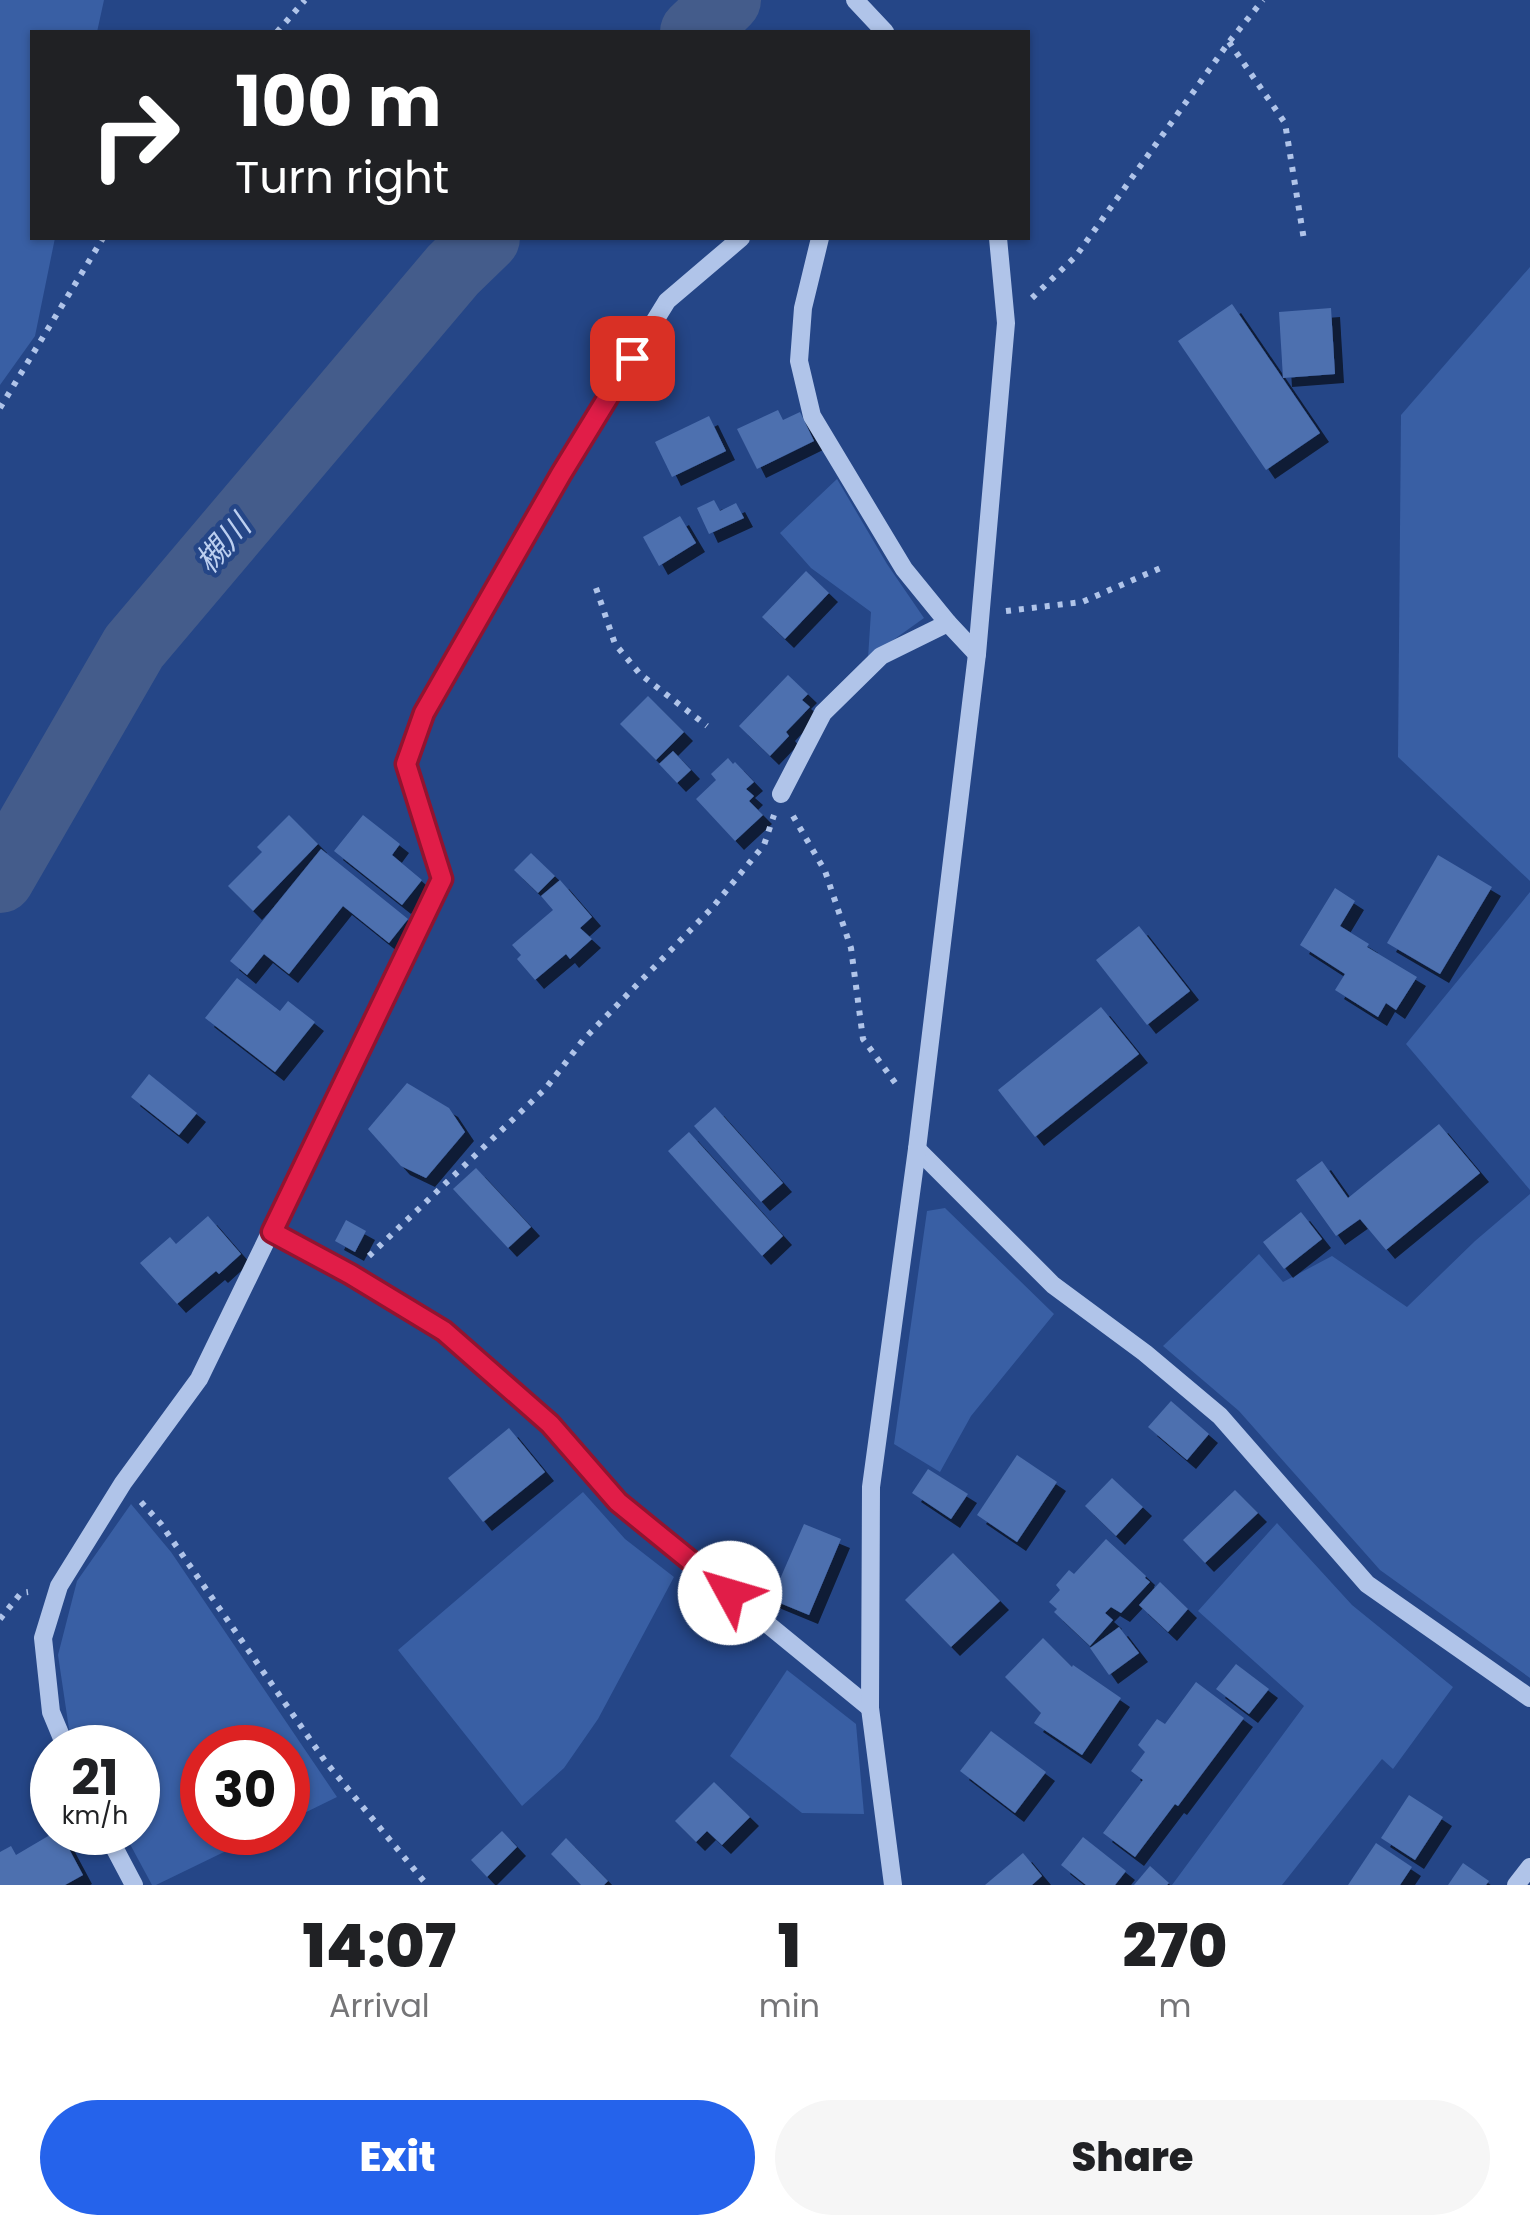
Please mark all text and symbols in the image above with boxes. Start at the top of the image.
text: 100 m [235,52,442,151]
icon: right [70,70,200,200]
text: Turn right [235,146,449,209]
pin [590,316,675,401]
icon: arrive [605,331,660,386]
water label: 槻川 [185,503,263,583]
position arrow [678,1541,782,1645]
speed limit sign: 30 [180,1725,310,1855]
text: 21 [71,1742,119,1813]
text: km/h [62,1798,128,1833]
text: 14:07 [303,1904,456,1988]
text: 1 [778,1904,801,1988]
text: 270 [1123,1904,1227,1988]
text: Arrival [329,1983,430,2028]
text: min [759,1983,820,2028]
text: m [1159,1983,1191,2028]
button: Exit [40,2100,755,2215]
button: Share [775,2100,1490,2215]

